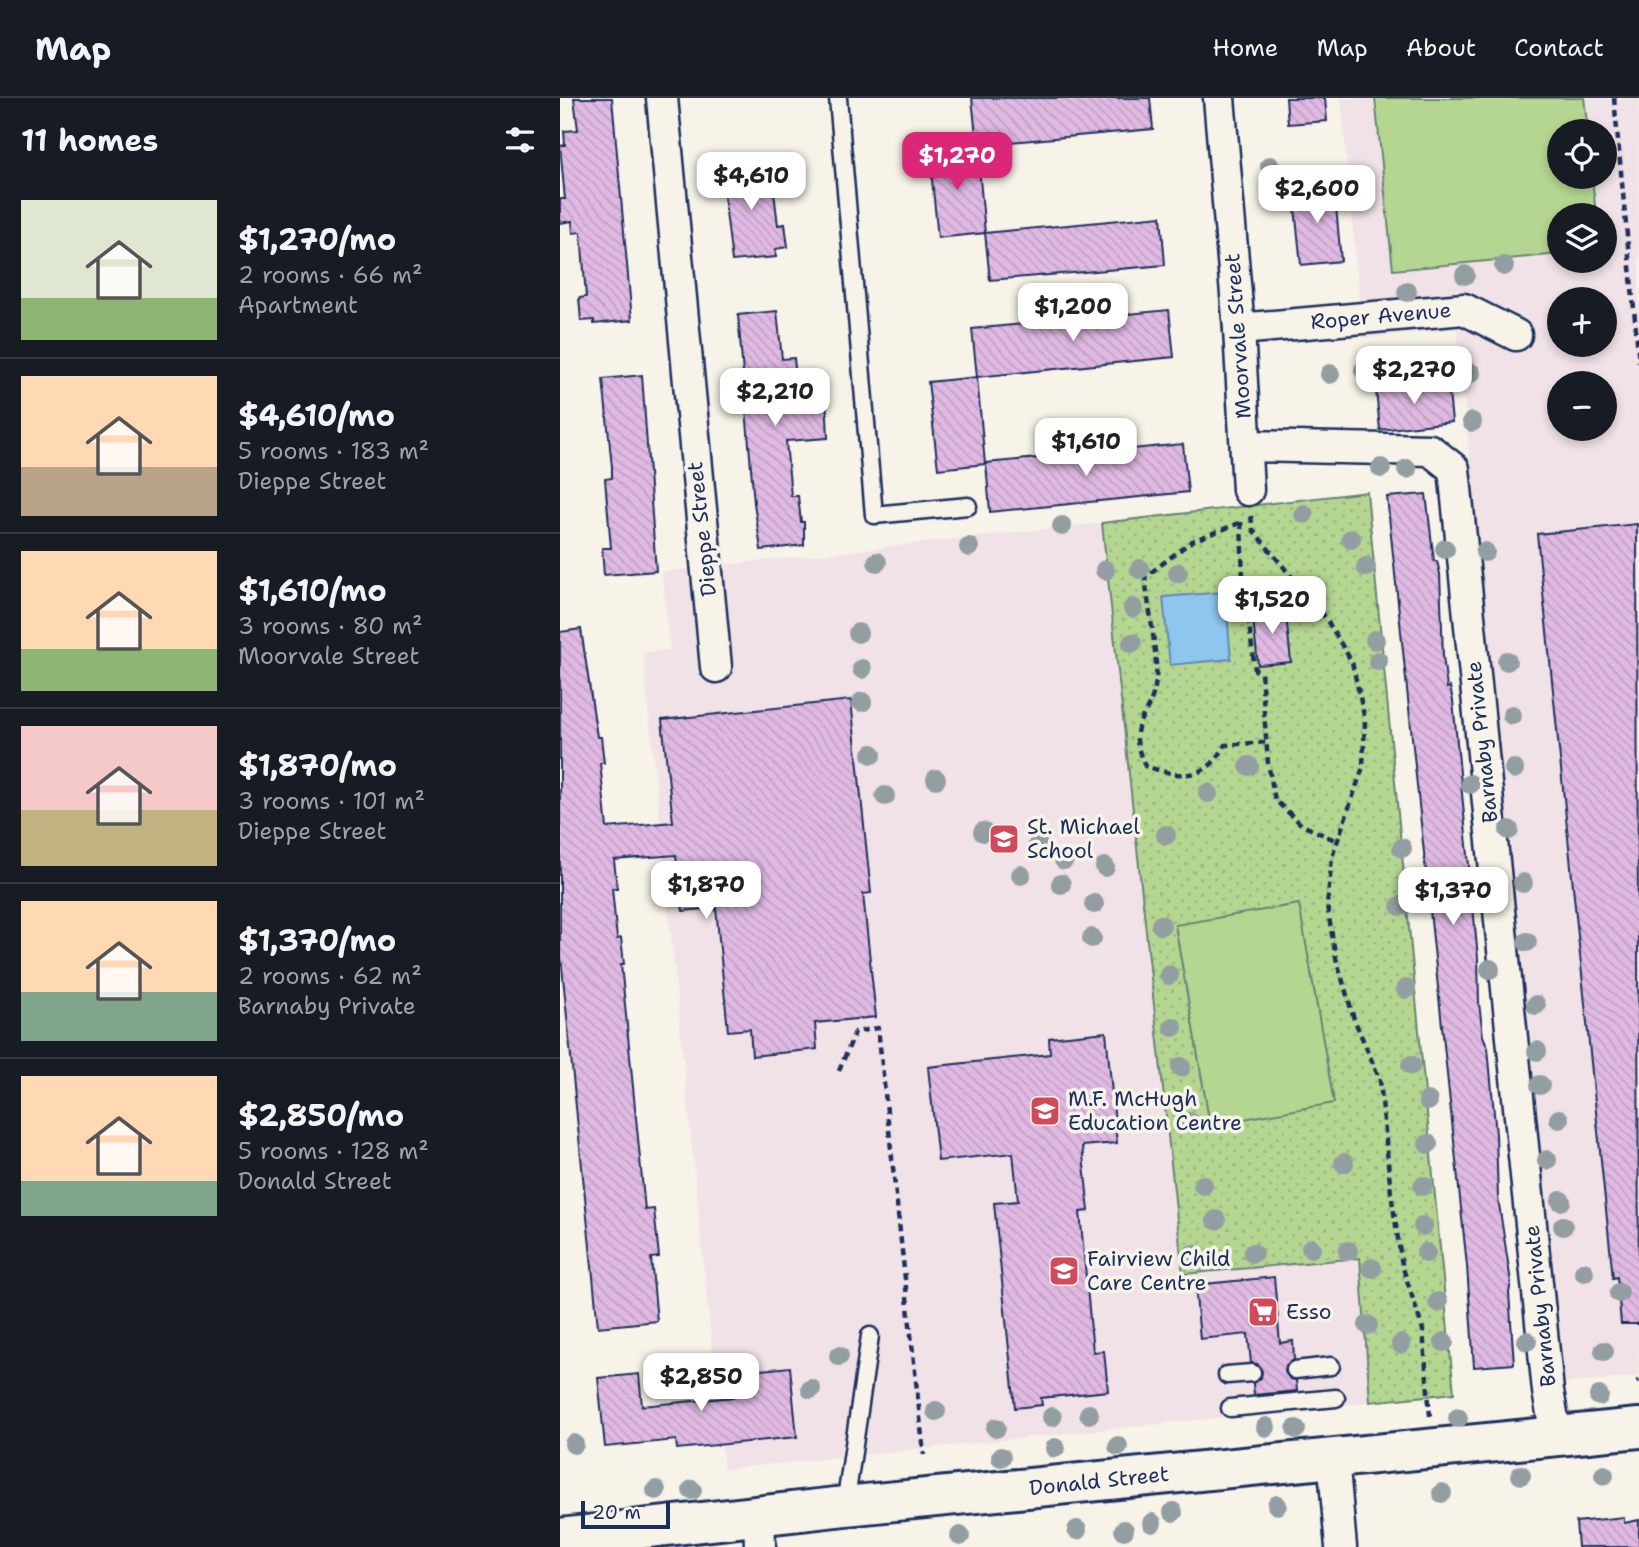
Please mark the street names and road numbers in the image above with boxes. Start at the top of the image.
street label: Moorvale Street [1218,252,1258,420]
street label: Roper Avenue [1310,296,1452,336]
street label: Dieppe Street [681,460,723,598]
street label: Barnaby Private [1460,660,1504,824]
street label: Barnaby Private [1518,1224,1562,1388]
street label: Donald Street [1028,1460,1170,1502]

